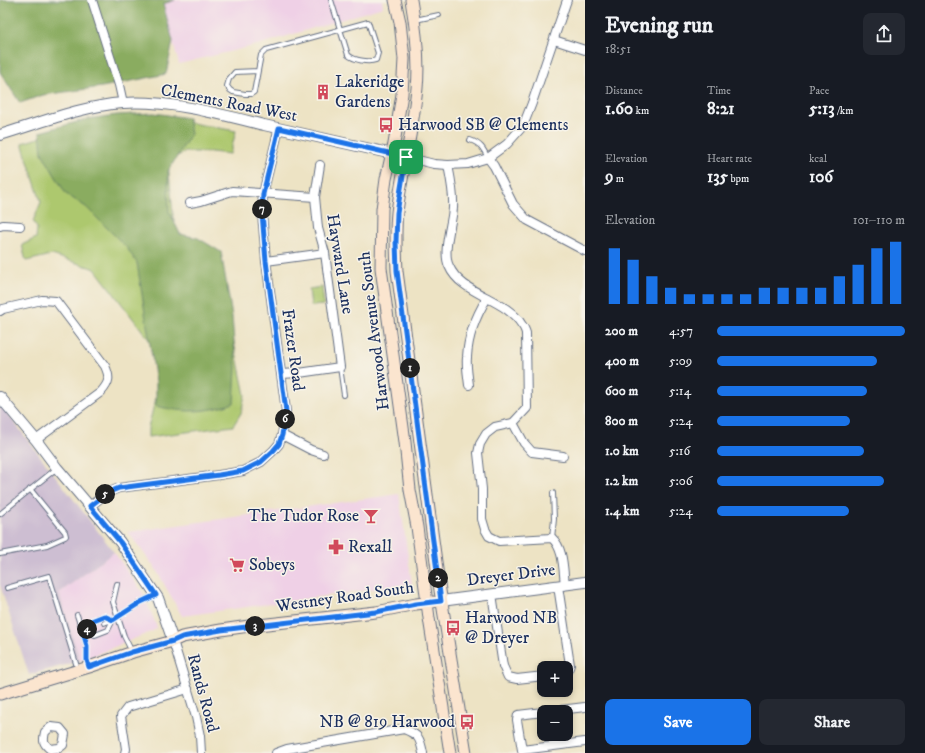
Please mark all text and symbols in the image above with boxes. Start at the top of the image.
text: Evening run [605,12,713,39]
button: share [863,13,905,55]
text: 18:51 [605,41,631,57]
place label: Lakeridge Gardens [335,71,404,113]
street label: Clements Road West [159,79,300,127]
building icon: Lakeridge Gardens [314,83,332,101]
text: Distance [605,84,643,98]
text: Time [707,84,731,98]
text: Pace [809,84,829,98]
text: 1.60 [605,98,633,120]
text: 8:21 [707,98,735,120]
text: 5:13 [809,98,834,120]
text: km [633,104,649,118]
text: /km [834,104,854,118]
place label: Harwood SB @ Clements [398,114,569,136]
bus stop icon: Harwood SB @ Clements [377,116,395,134]
pin [389,140,423,174]
icon: arrive [395,146,417,168]
text: Elevation [605,152,648,166]
text: Heart rate [707,152,752,166]
text: kcal [809,152,827,166]
text: 9 [605,166,613,188]
text: 135 [707,166,728,188]
text: 106 [809,166,833,188]
text: m [613,172,624,186]
text: bpm [728,172,749,186]
pin: 7 [252,199,272,219]
text: 7 [259,202,265,216]
street label: Hayward Lane [321,212,359,316]
text: Elevation [605,212,655,228]
text: 101–110 m [853,212,905,228]
street label: Harwood Avenue South [353,250,395,412]
street label: Frazer Road [276,308,310,393]
text: 200 m [605,323,638,339]
text: 4:57 [669,323,693,339]
text: 400 m [605,353,639,369]
text: 5:09 [669,353,692,369]
pin: 1 [400,358,420,378]
text: 1 [408,361,412,375]
text: 600 m [605,383,638,399]
text: 5:14 [669,383,691,399]
pin: 6 [275,409,295,429]
text: 6 [282,412,288,426]
text: 800 m [605,413,638,429]
text: 5:24 [669,413,693,429]
text: 1.0 km [605,443,639,459]
text: 5:16 [669,443,690,459]
text: 1.2 km [605,473,638,489]
text: 5:06 [669,473,693,489]
pin: 5 [95,484,115,504]
text: 5 [102,487,108,501]
text: 1.4 km [605,503,639,519]
text: 5:24 [669,503,693,519]
place label: The Tudor Rose [248,505,359,527]
bar icon: The Tudor Rose [362,507,380,525]
place label: Rexall [348,536,392,558]
pharmacy icon: Rexall [327,538,345,556]
place label: Sobeys [249,554,295,576]
supermarket icon: Sobeys [228,556,246,574]
street label: Dreyer Drive [466,559,556,591]
pin: 2 [428,568,448,588]
text: 2 [435,571,441,585]
street label: Westney Road South [274,576,415,618]
place label: Harwood NB @ Dreyer [465,607,557,649]
pin: 3 [245,616,265,636]
pin: 4 [77,619,97,639]
text: 3 [253,619,257,633]
bus stop icon: Harwood NB @ Dreyer [444,619,462,637]
text: 4 [84,622,90,636]
street label: Rands Road [182,651,224,735]
map controls [537,661,573,741]
button: + [537,661,573,697]
button: Save [605,699,751,745]
button: Share [759,699,905,745]
button: − [537,705,573,741]
place label: NB @ 819 Harwood [319,711,456,733]
bus stop icon: NB @ 819 Harwood [458,713,476,731]

